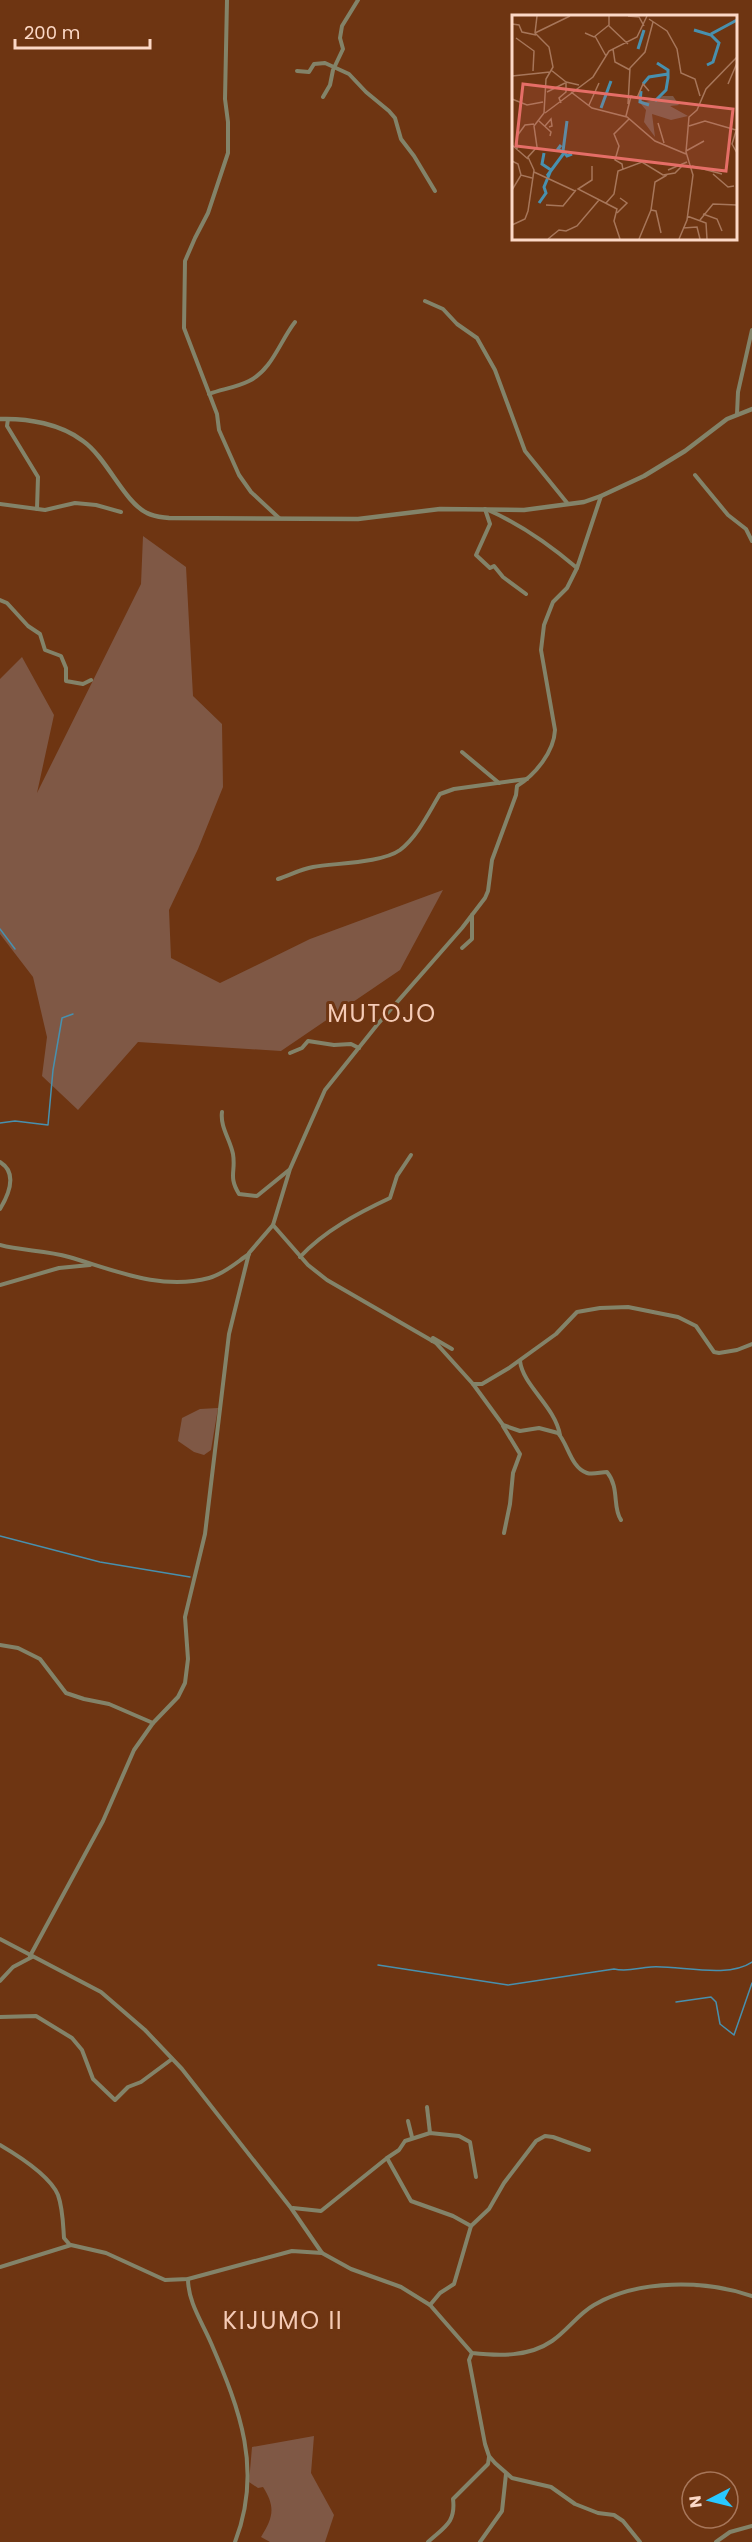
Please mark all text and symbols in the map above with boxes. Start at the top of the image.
scale bar [15,12,150,50]
inset map [512,15,737,240]
text: 200 m [24,20,80,45]
district label: MUTOJO [327,997,437,1030]
district label: KIJUMO II [223,2304,343,2337]
north arrow [680,2470,740,2530]
text: N [683,2494,708,2509]

